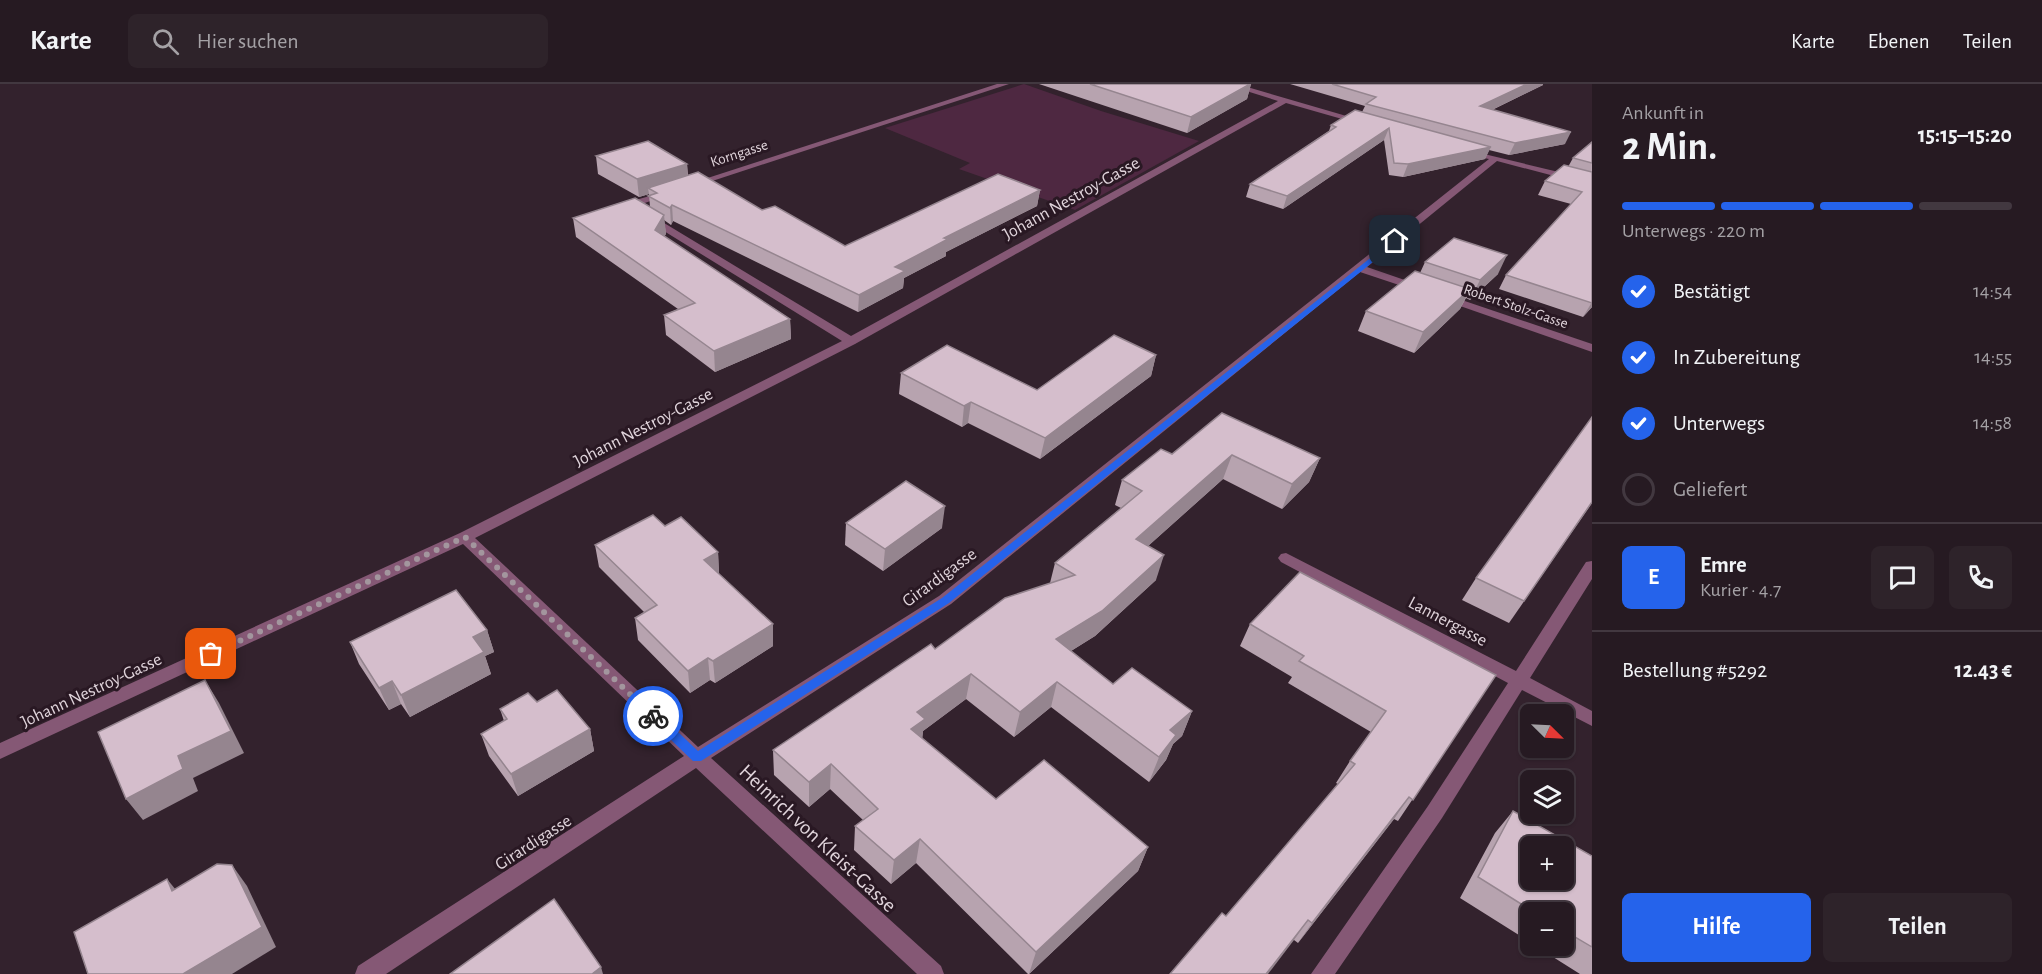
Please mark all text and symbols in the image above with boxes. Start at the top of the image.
search box [128,14,548,68]
icon: search [149,25,182,58]
text: Karte [30,27,92,55]
text: Hier suchen [197,30,299,52]
text: Karte [1791,31,1835,52]
text: Ebenen [1868,31,1930,52]
text: Teilen [1963,31,2012,52]
text: Ankunft in [1622,103,1704,123]
text: 15:15–15:20 [1918,124,2012,146]
text: 2 Min. [1622,128,1717,167]
street label: Korngasse [708,137,770,170]
street label: Johann Nestroy-Gasse [1000,154,1143,244]
pin [1369,215,1420,266]
text: Unterwegs · 220 m [1622,221,1765,241]
icon: home [1378,224,1411,257]
icon: check [1622,275,1655,308]
text: Bestätigt [1673,280,1750,302]
text: 14:54 [1973,281,2012,301]
street label: Robert Stolz-Gasse [1462,282,1570,331]
icon: check [1622,341,1655,374]
text: In Zubereitung [1673,346,1800,368]
text: 14:55 [1974,347,2012,367]
street label: Johann Nestroy-Gasse [571,385,716,471]
icon: check [1622,407,1655,440]
text: Unterwegs [1673,412,1765,434]
text: 14:58 [1973,413,2012,433]
text: Geliefert [1673,478,1747,500]
street label: Girardigasse [899,545,980,611]
button: chat [1871,546,1934,609]
button: phone [1949,546,2012,609]
text: Emre [1700,554,1747,576]
text: E [1648,566,1659,588]
text: Kurier · 4.7 [1700,580,1781,600]
street label: Lannergasse [1405,594,1490,650]
pin [185,628,236,679]
icon: bag [194,637,227,670]
street label: Johann Nestroy-Gasse [18,650,165,731]
text: Bestellung #5292 [1622,659,1767,681]
text: 12.43 € [1955,659,2012,681]
courier [623,686,683,746]
icon: bike [637,700,670,733]
north arrow [1520,704,1574,758]
map controls [1520,704,1574,956]
street label: Heinrich von Kleist-Gasse [735,760,900,916]
button: layers [1520,770,1574,824]
street label: Girardigasse [492,812,575,874]
button: + [1520,836,1574,890]
button: Hilfe [1622,893,1811,962]
button: Teilen [1823,893,2012,962]
button: − [1520,902,1574,956]

